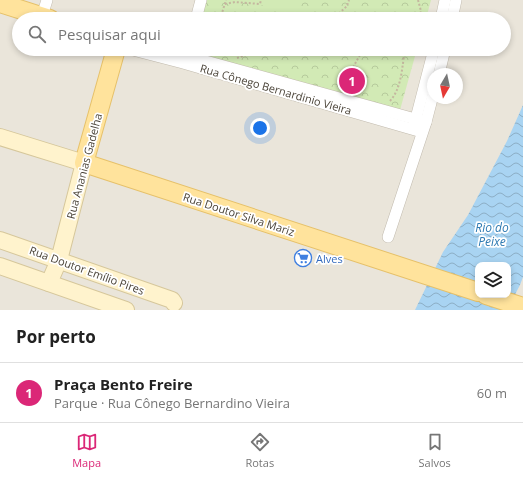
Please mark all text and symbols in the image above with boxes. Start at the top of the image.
search box [12,12,511,56]
icon: search [26,23,48,45]
text: Pesquisar aqui [58,24,161,44]
street label: Rua Cônego Bernardinio Vieira [198,60,354,118]
pin: 1 [339,66,365,96]
north arrow [427,68,463,104]
street label: Rua Ananias Gadelha [63,112,105,220]
your location [250,118,270,138]
street label: Rua Doutor Silva Mariz [181,189,297,239]
water label: Rio do Peixe [475,219,509,250]
street label: Rua Doutor Emílio Pires [28,242,146,298]
supermarket icon: Alves [293,248,313,268]
place label: Alves [316,251,343,266]
map controls [475,262,511,298]
button: layers [475,262,511,298]
text: Por perto [16,325,96,348]
text: Praça Bento Freire [54,374,193,394]
text: 1 [25,384,33,402]
text: 60 m [477,384,507,402]
text: Parque · Rua Cônego Bernardino Vieira [54,394,290,412]
tab: Mapa [72,431,101,470]
tab: Rotas [245,431,274,470]
tab: Salvos [419,431,451,470]

